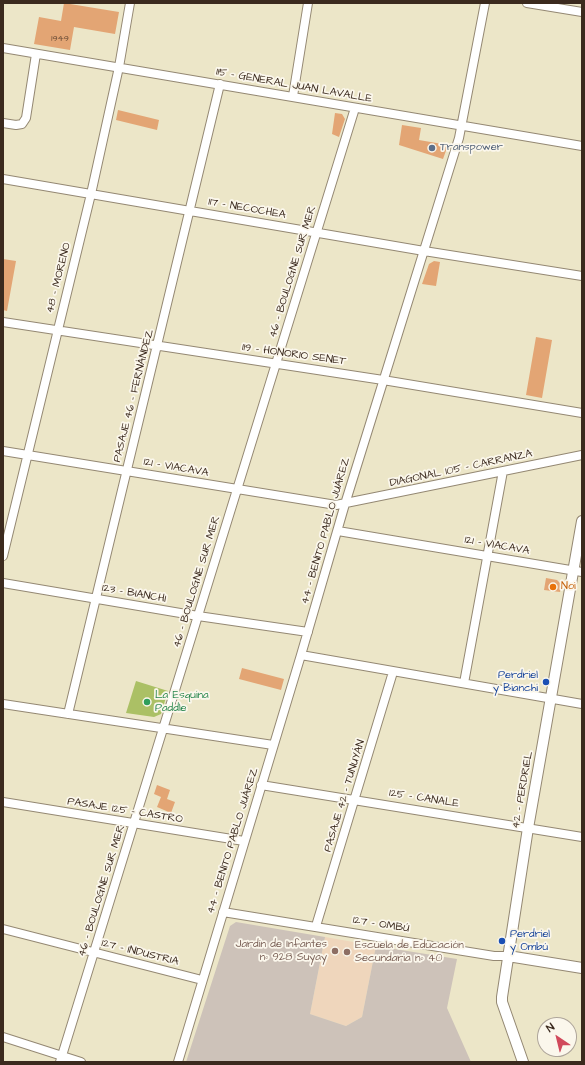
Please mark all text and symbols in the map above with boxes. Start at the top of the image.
house number: 1949 [51,34,69,44]
street label: 115 - GENERAL JUAN LAVALLE [215,66,373,106]
place label: Transpower [440,141,503,155]
marker: Transpower [427,143,437,153]
street label: 117 - NECOCHEA [207,196,287,222]
street label: 46 - BOULOGNE SUR MER [267,204,319,340]
street label: 48 - MORENO [44,242,74,314]
street label: PASAJE 46 - FERNÁNDEZ [111,328,157,464]
street label: 119 - HONORIO SENET [241,341,347,369]
street label: DIAGONAL 105 - CARRANZA [389,447,533,491]
street label: 121 - VIACAVA [142,456,210,480]
street label: 44 - BENITO PABLO JUÁREZ [299,456,353,606]
street label: 46 - BOULOGNE SUR MER [171,514,223,650]
street label: 121 - VIACAVA [463,534,531,558]
place label: Noi [561,580,576,594]
street label: 123 - BIANCHI [101,582,167,606]
marker: Noi [548,582,558,592]
place label: Perdriel y Bianchi [493,669,538,695]
marker: Perdriel y Bianchi [541,677,551,687]
place label: La Esquina Paddle [155,689,209,715]
marker: La Esquina Paddle [142,697,152,707]
street label: PASAJE 42 - TUNUYÁN [322,738,368,854]
street label: 42 - PERDRIEL [510,750,536,830]
street label: 44 - BENITO PABLO JUÁREZ [204,766,262,916]
street label: 125 - CANALE [388,787,460,811]
street label: PASAJE 125 - CASTRO [66,795,184,827]
street label: 46 - BOULOGNE SUR MER [76,823,128,959]
street label: 127 - OMBÚ [352,914,410,936]
place label: Perdriel y Ombú [510,928,550,954]
marker: Perdriel y Ombú [497,936,507,946]
street label: 127 - INDUSTRIA [100,937,180,969]
place label: Jardín de Infantes nº 928 Suyay [236,938,327,964]
place label: Escuela de Educación Secundaria nº 40 [355,939,464,965]
marker: Jardín de Infantes nº 928 Suyay [330,946,340,956]
marker: Escuela de Educación Secundaria nº 40 [342,947,352,957]
north arrow [537,1017,577,1057]
text: N [543,1019,558,1036]

